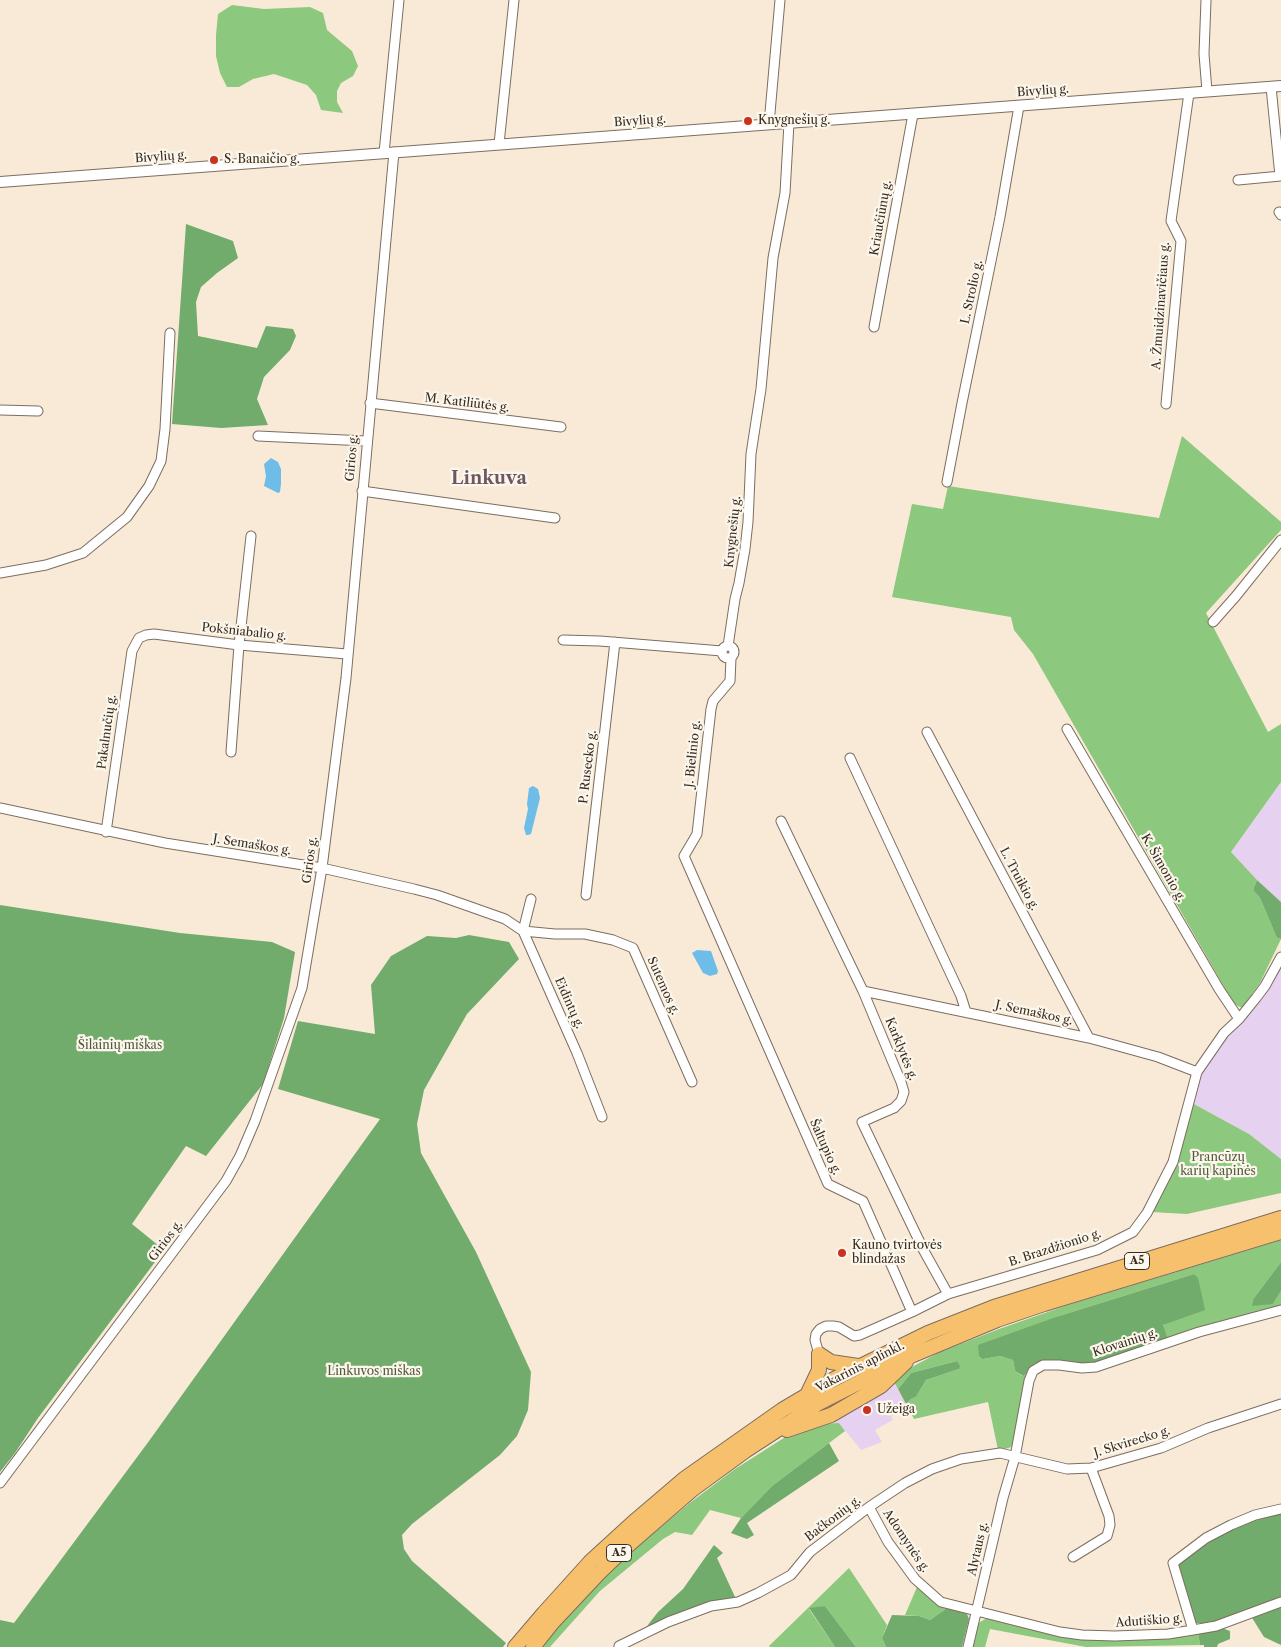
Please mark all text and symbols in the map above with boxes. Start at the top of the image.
street label: Bivylių g. [1017,82,1069,100]
street label: Bivylių g. [614,112,666,130]
place label: Knygnešių g. [758,114,830,128]
marker: Knygnešių g. [742,115,754,127]
street label: Bivylių g. [135,148,187,166]
place label: S. Banaičio g. [224,153,300,167]
marker: S. Banaičio g. [208,154,220,166]
street label: Kriaučiūnų g. [867,179,895,257]
street label: A. Žmuidzinavičiaus g. [1149,242,1173,370]
street label: L. Strolio g. [958,259,986,325]
street label: M. Katiliūtės g. [424,391,510,415]
street label: Girios g. [343,434,361,482]
district label: Linkuva [451,468,527,490]
street label: Knygnešių g. [722,495,744,569]
street label: Pokšniabalio g. [201,620,287,644]
street label: Pakalnučių g. [95,694,119,770]
street label: J. Bielinio g. [682,720,704,788]
street label: P. Rusecko g. [576,729,600,805]
street label: K. Šimonio g. [1138,831,1188,905]
street label: J. Semaškos g. [212,832,292,858]
street label: Girios g. [300,836,320,884]
street label: L. Truikio g. [996,845,1042,913]
street label: Sutemos g. [644,955,682,1017]
street label: Eidintų g. [551,975,587,1031]
street label: J. Semaškos g. [994,998,1074,1028]
street label: Karklytės g. [882,1015,920,1083]
park label: Šilainių miškas [78,1039,162,1053]
street label: Šaltupio g. [806,1117,844,1177]
park label: Prancūzų karių kapinės [1180,1151,1256,1179]
street label: Girios g. [146,1218,186,1264]
street label: B. Brazdžionio g. [1007,1226,1103,1270]
place label: Kauno tvirtovės blindažas [852,1239,942,1267]
marker: Kauno tvirtovės blindažas [836,1247,848,1259]
road number: A5 [1124,1252,1150,1270]
street label: Klovainių g. [1091,1326,1159,1360]
street label: Vakarinis aplinkl. [813,1338,907,1396]
park label: Linkuvos miškas [327,1365,421,1379]
place label: Užeiga [877,1403,915,1417]
marker: Užeiga [861,1404,873,1416]
street label: J. Skvirecko g. [1092,1424,1172,1460]
street label: Bačkonių g. [802,1493,864,1545]
street label: Adomynės g. [880,1507,932,1575]
street label: Alytaus g. [965,1521,991,1577]
road number: A5 [606,1545,632,1562]
street label: Adutiškio g. [1115,1611,1183,1631]

